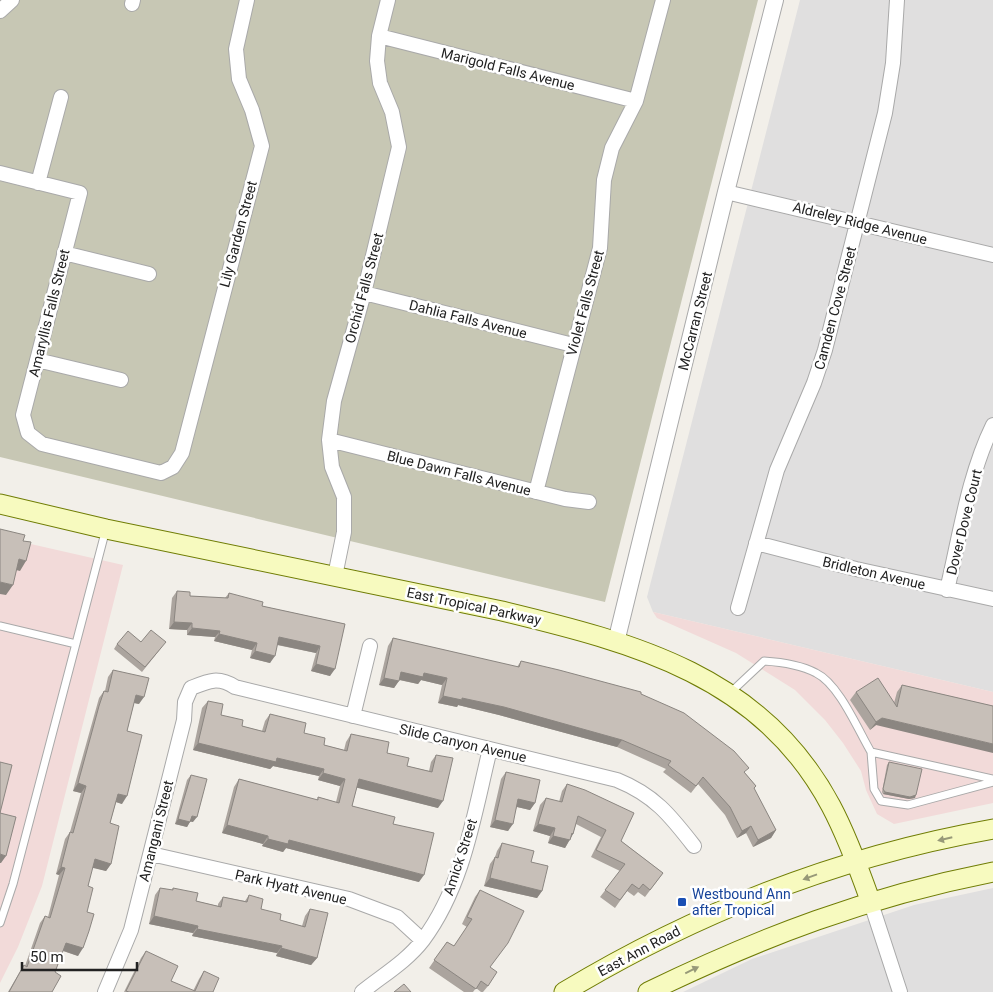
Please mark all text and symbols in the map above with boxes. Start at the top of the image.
street label: Marigold Falls Avenue [440,45,576,93]
street label: Lily Garden Street [216,179,260,289]
street label: Aldreley Ridge Avenue [791,199,929,247]
street label: Orchid Falls Street [342,231,387,345]
street label: Camden Cove Street [811,244,859,371]
street label: Amaryllis Falls Street [25,247,73,378]
street label: Violet Falls Street [563,248,607,358]
street label: McCarran Street [675,270,715,372]
street label: Dahlia Falls Avenue [407,297,529,341]
street label: Blue Dawn Falls Avenue [385,447,533,499]
street label: Dover Dove Court [943,467,985,577]
street label: Bridleton Avenue [821,553,927,593]
street label: East Tropical Parkway [405,584,543,628]
street label: Slide Canyon Avenue [398,721,528,765]
street label: Amangani Street [136,778,176,883]
street label: Amick Street [440,816,480,897]
one-way arrow [938,835,953,843]
street label: Park Hyatt Avenue [234,866,348,908]
one-way arrow [802,873,817,881]
place label: Westbound Ann after Tropical [692,886,791,918]
marker: Westbound Ann after Tropical [676,896,688,908]
street label: East Ann Road [595,923,683,979]
scale bar [22,940,138,972]
text: 50 m [30,948,64,966]
one-way arrow [685,966,699,974]

